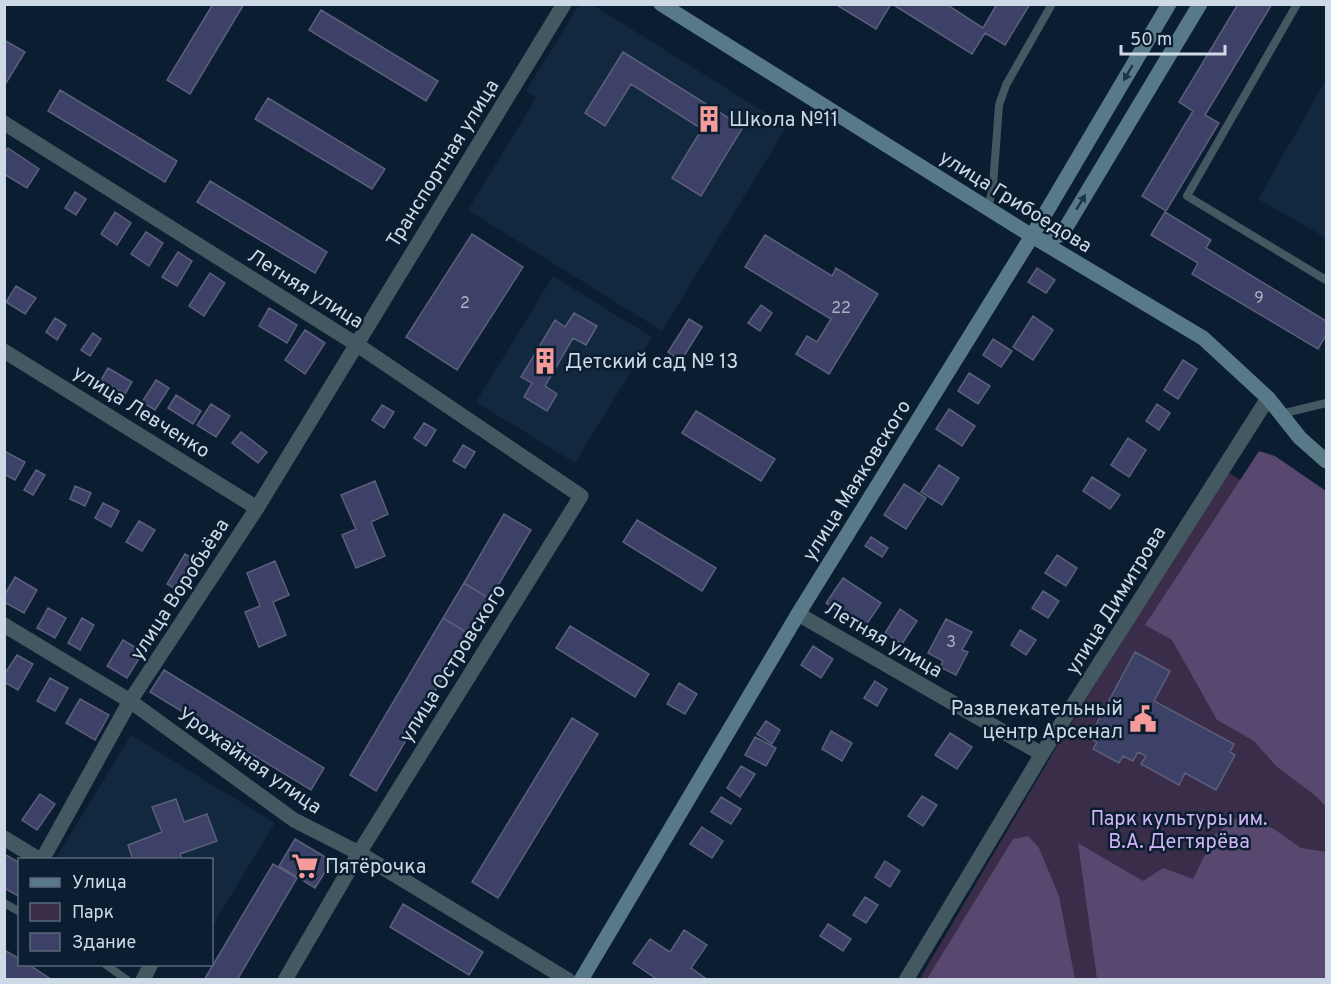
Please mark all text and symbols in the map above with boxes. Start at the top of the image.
scale bar [1121,18,1224,56]
text: 50 m [1130,29,1172,52]
one-way arrow [1123,65,1134,81]
street label: Транспортная улица [381,75,506,253]
building icon: Школа №11 [694,104,724,134]
place label: Школа №11 [729,108,838,134]
street label: улица Грибоедова [934,145,1096,260]
one-way arrow [1075,194,1086,210]
street label: Летняя улица [242,244,368,336]
house number: 9 [1254,289,1264,309]
house number: 2 [460,294,470,314]
house number: 22 [831,299,851,319]
building icon: Детский сад № 13 [530,346,560,376]
place label: Детский сад № 13 [565,350,738,376]
street label: улица Левченко [68,360,214,465]
street label: улица Маяковского [797,395,918,567]
street label: улица Воробьёва [125,514,236,666]
street label: улица Димитрова [1060,522,1173,680]
street label: улица Островского [394,580,513,748]
street label: Летняя улица [819,596,947,685]
house number: 3 [946,633,956,653]
place label: Развлекательный центр Арсенал [951,697,1123,746]
street label: Урожайная улица [172,702,326,821]
public building icon: Развлекательный центр Арсенал [1128,704,1158,734]
park label: Парк культуры им. В.А. Дегтярёва [1090,807,1268,856]
supermarket icon: Пятёрочка [290,851,320,881]
place label: Пятёрочка [325,855,426,881]
legend [18,858,213,966]
text: Улица [72,872,126,895]
text: Парк [72,902,114,925]
text: Здание [72,932,136,955]

